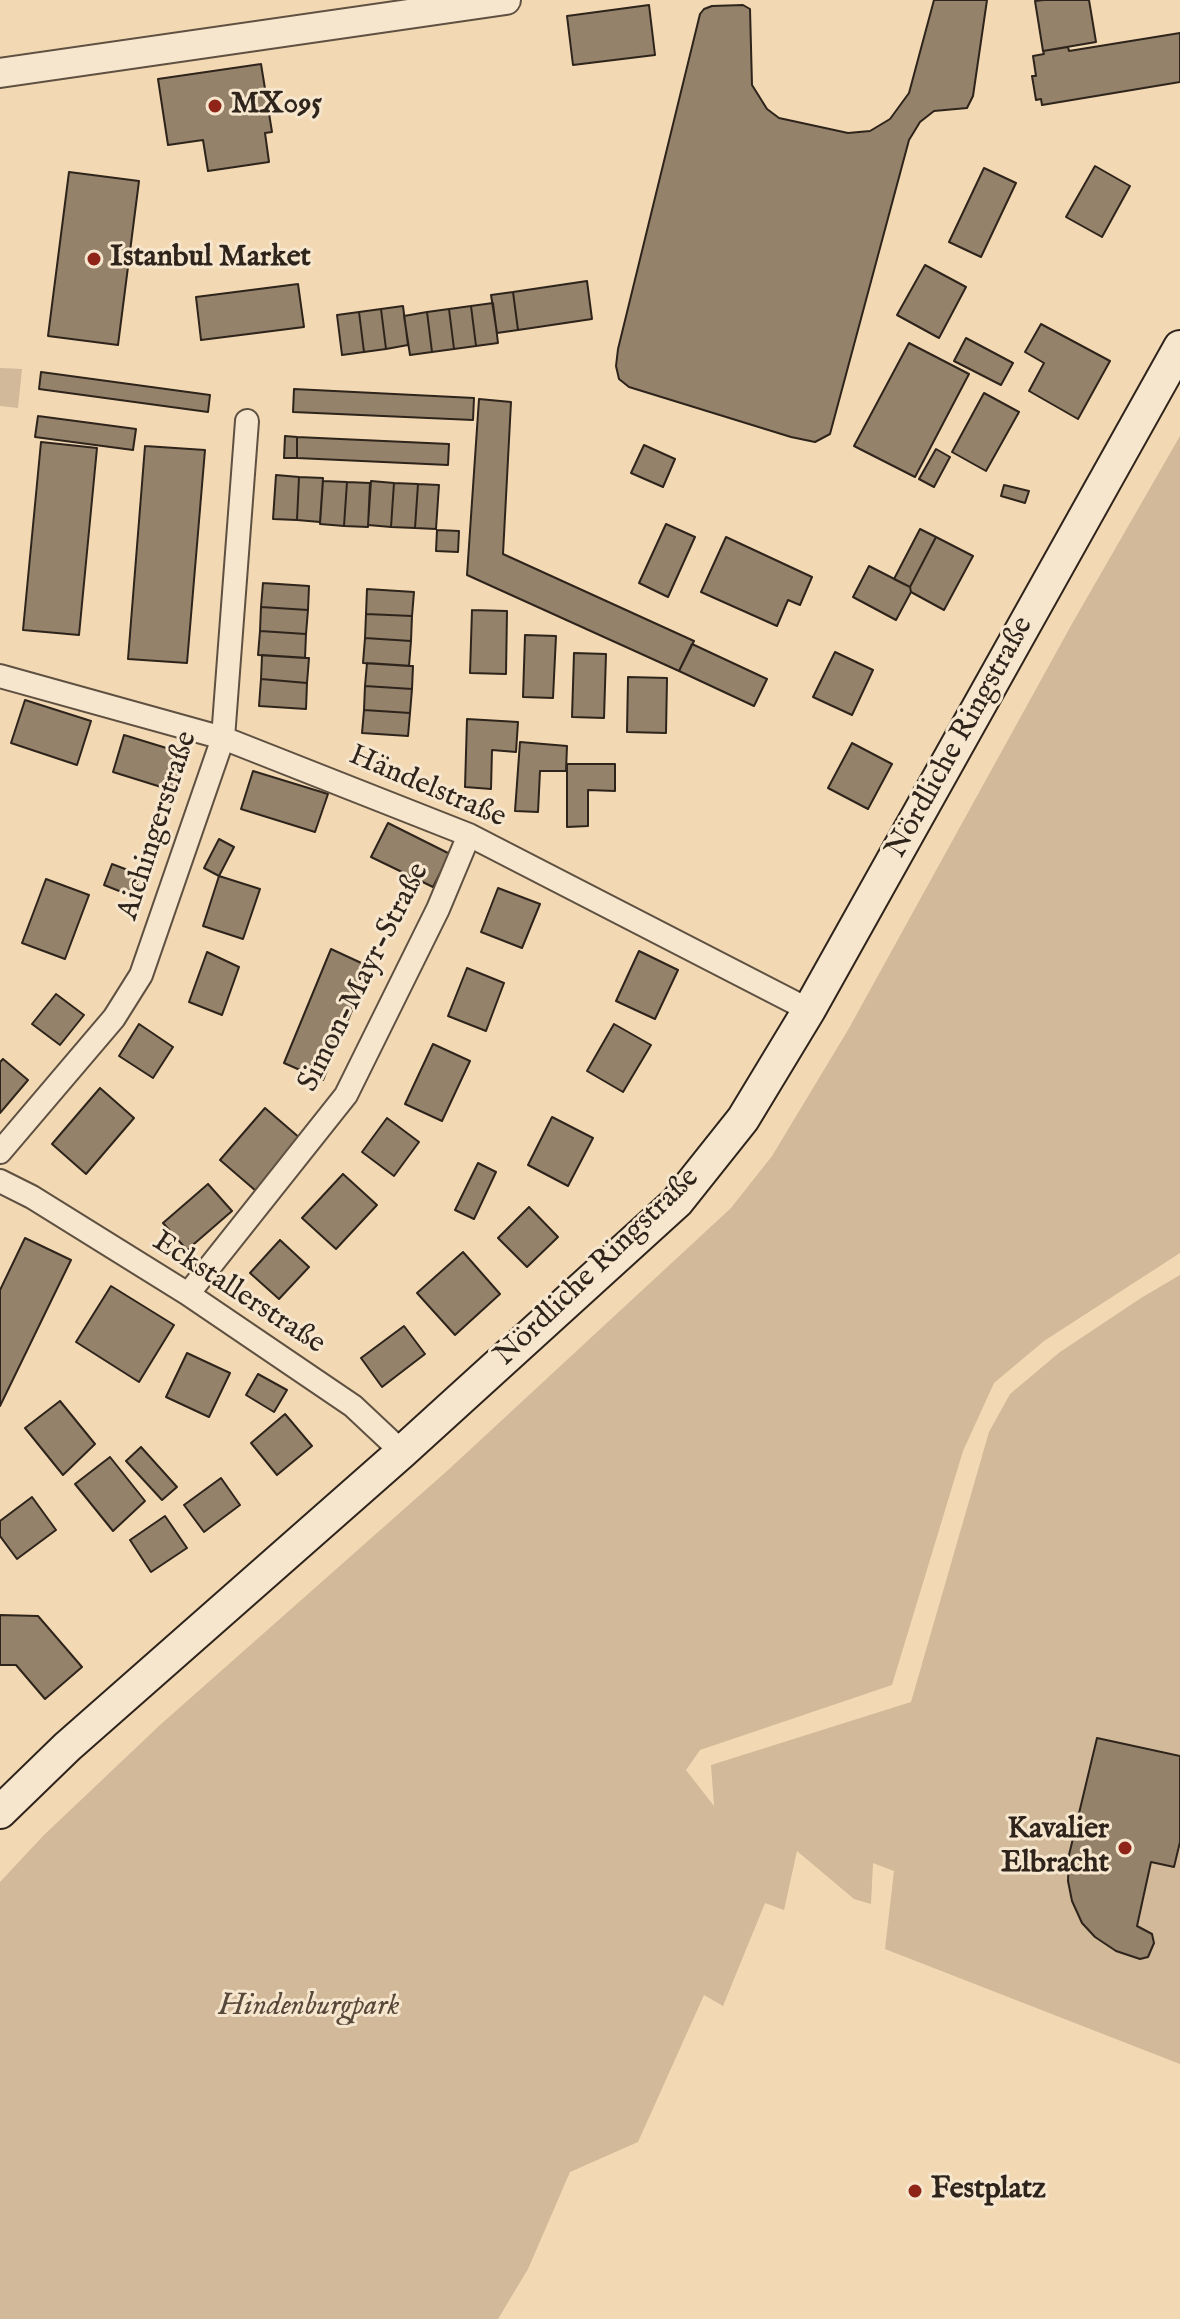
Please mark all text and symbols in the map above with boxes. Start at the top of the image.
place label: MX095 [231,88,322,124]
marker: MX095 [206,97,224,115]
place label: Istanbul Market [110,241,311,277]
marker: Istanbul Market [85,250,103,268]
street label: Nördliche Ringstraße [880,611,1042,865]
street label: Aichingerstraße [112,727,206,925]
street label: Händelstraße [343,739,511,837]
street label: Simon-Mayr-Straße [292,858,438,1098]
street label: Nördliche Ringstraße [488,1161,708,1375]
street label: Eckstallerstraße [145,1225,331,1363]
place label: Kavalier Elbracht [1001,1813,1109,1884]
marker: Kavalier Elbracht [1116,1839,1134,1857]
park label: Hindenburgpark [218,1990,400,2026]
place label: Festplatz [931,2173,1046,2209]
marker: Festplatz [906,2182,924,2200]

